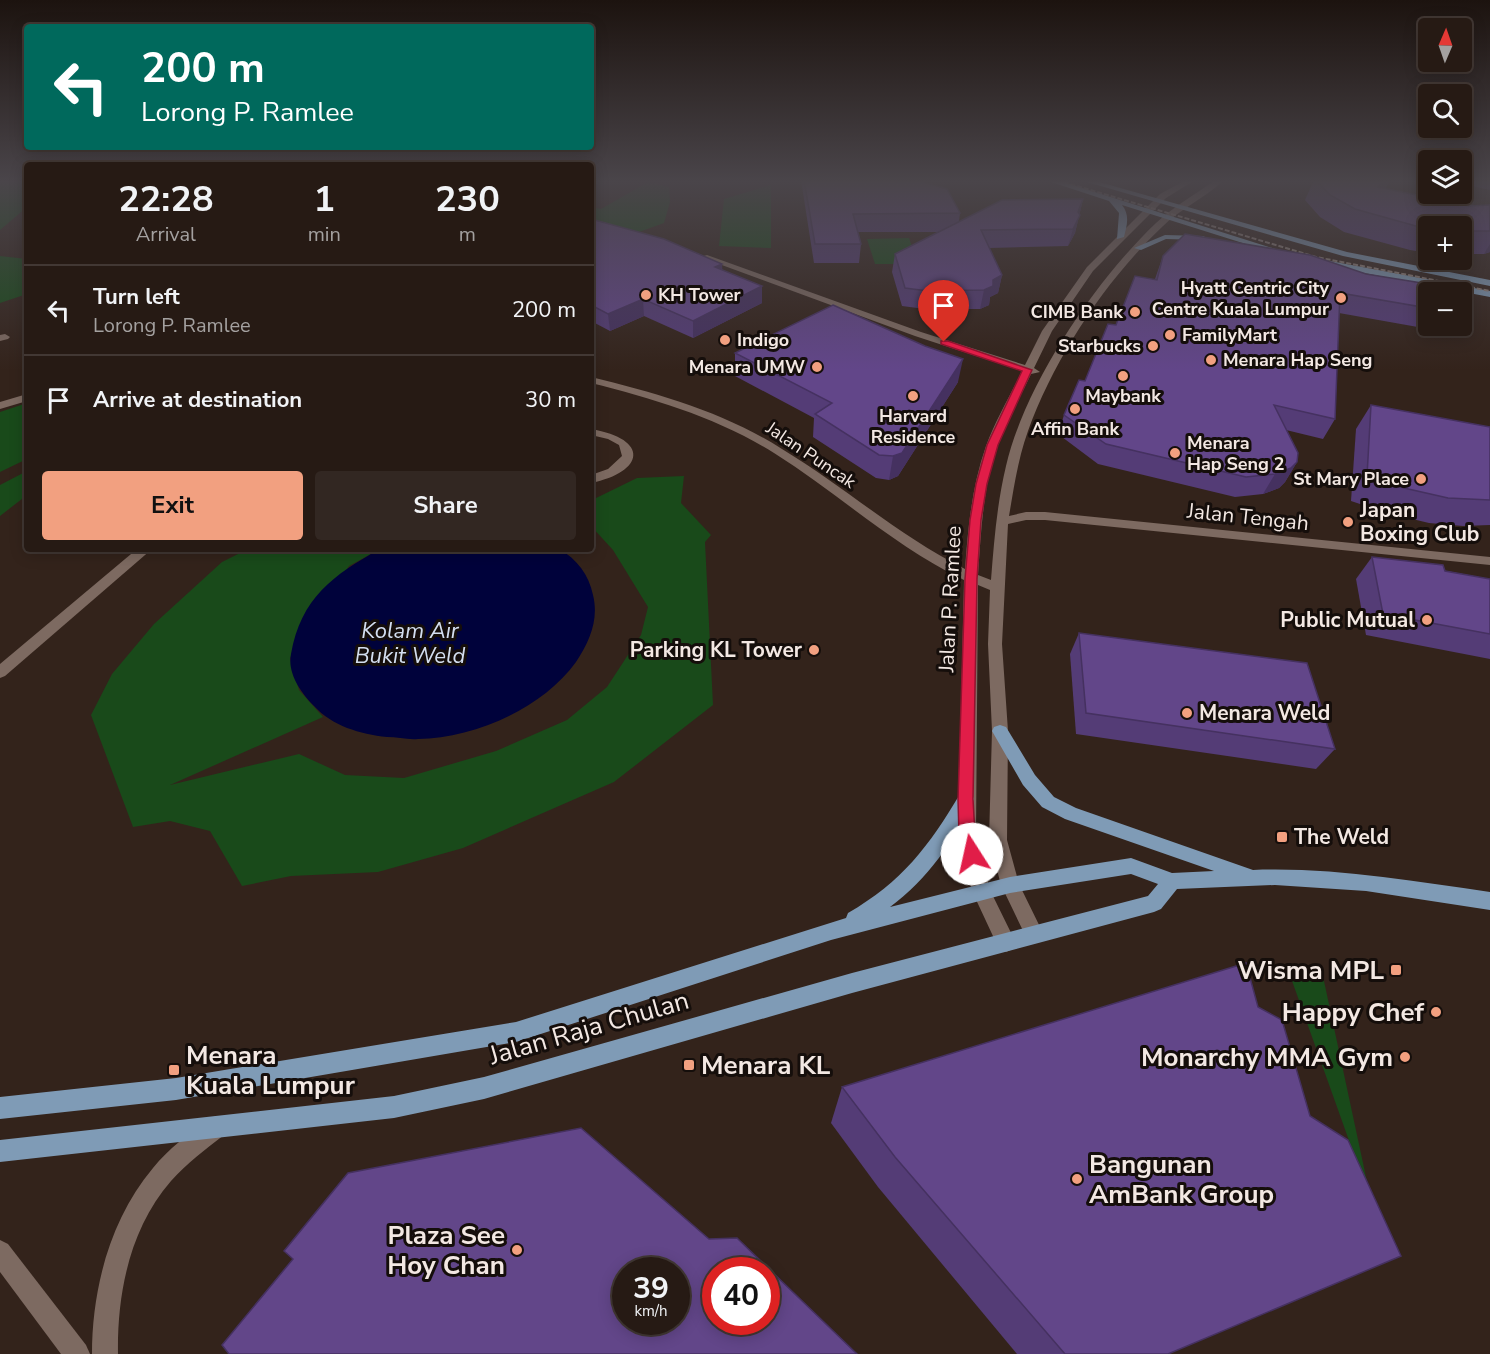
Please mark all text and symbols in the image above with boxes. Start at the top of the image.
north arrow [1418,18,1472,72]
map controls [1418,18,1472,336]
text: 200 m [141,40,265,97]
icon: left [42,48,120,126]
button: search [1418,84,1472,138]
text: Lorong P. Ramlee [141,94,354,131]
button: layers [1418,150,1472,204]
text: 22:28 [118,175,214,224]
text: 1 [313,175,335,224]
text: 230 [435,175,500,224]
button: + [1418,216,1472,270]
text: Arrival [136,221,196,248]
text: min [308,221,341,248]
text: m [459,221,476,248]
place label: Hyatt Centric City Centre Kuala Lumpur [1152,276,1330,321]
pin [918,280,969,342]
text: Turn left [93,282,180,312]
button: − [1418,282,1472,336]
place label: KH Tower [658,283,741,307]
marker: KH Tower [639,288,653,302]
icon: arrive [927,289,960,322]
marker: Hyatt Centric City Centre Kuala Lumpur [1334,291,1348,305]
icon: left [42,294,75,327]
text: 200 m [512,295,576,325]
place label: CIMB Bank [1030,300,1123,324]
marker: CIMB Bank [1128,305,1142,319]
text: Lorong P. Ramlee [93,312,251,339]
place label: FamilyMart [1182,323,1277,347]
place label: Indigo [737,328,789,352]
marker: FamilyMart [1163,328,1177,342]
marker: Indigo [718,333,732,347]
place label: Starbucks [1058,334,1141,358]
marker: Starbucks [1146,339,1160,353]
place label: Menara Hap Seng [1223,348,1372,372]
marker: Menara Hap Seng [1204,353,1218,367]
place label: Menara UMW [689,355,805,379]
marker: Menara UMW [810,360,824,374]
marker: Maybank [1116,369,1130,383]
icon: arrive [42,384,75,417]
place label: Maybank [1085,384,1161,408]
text: Arrive at destination [93,385,302,415]
text: 30 m [525,385,576,415]
marker: Harvard Residence [906,389,920,403]
marker: Affin Bank [1068,402,1082,416]
place label: Harvard Residence [871,404,955,449]
street label: Jalan Puncak [761,416,861,494]
place label: Affin Bank [1031,417,1119,441]
place label: Menara Hap Seng 2 [1187,431,1285,476]
marker: Menara Hap Seng 2 [1168,446,1182,460]
place label: St Mary Place [1293,467,1409,491]
button: Exit [42,471,303,540]
button: Share [315,471,576,540]
marker: St Mary Place [1414,472,1428,486]
place label: Japan Boxing Club [1359,496,1479,548]
street label: Jalan Tengah [1185,497,1310,537]
marker: Japan Boxing Club [1341,515,1355,529]
street label: Jalan P. Ramlee [932,525,968,674]
place label: Public Mutual [1280,606,1415,634]
marker: Public Mutual [1420,613,1434,627]
water label: Kolam Air Bukit Weld [355,616,465,671]
place label: Parking KL Tower [630,636,803,664]
marker: Parking KL Tower [807,643,821,657]
place label: Menara Weld [1199,699,1330,727]
marker: Menara Weld [1180,706,1194,720]
position arrow [940,822,1004,886]
place label: The Weld [1294,823,1389,851]
marker: The Weld [1275,830,1289,844]
place label: Wisma MPL [1238,953,1384,988]
marker: Wisma MPL [1389,963,1403,977]
street label: Jalan Raja Chulan [484,983,693,1073]
place label: Happy Chef [1282,995,1425,1030]
marker: Happy Chef [1429,1005,1443,1019]
place label: Menara Kuala Lumpur [186,1038,356,1103]
place label: Monarchy MMA Gym [1141,1040,1393,1075]
place label: Menara KL [701,1048,831,1083]
marker: Monarchy MMA Gym [1398,1050,1412,1064]
marker: Menara KL [682,1058,696,1072]
marker: Menara Kuala Lumpur [167,1063,181,1077]
place label: Bangunan AmBank Group [1089,1147,1274,1212]
marker: Bangunan AmBank Group [1070,1172,1084,1186]
place label: Plaza See Hoy Chan [387,1218,505,1283]
marker: Plaza See Hoy Chan [510,1243,524,1257]
speed limit sign: 40 [702,1257,780,1335]
text: 39 [633,1268,669,1309]
text: km/h [634,1301,668,1321]

